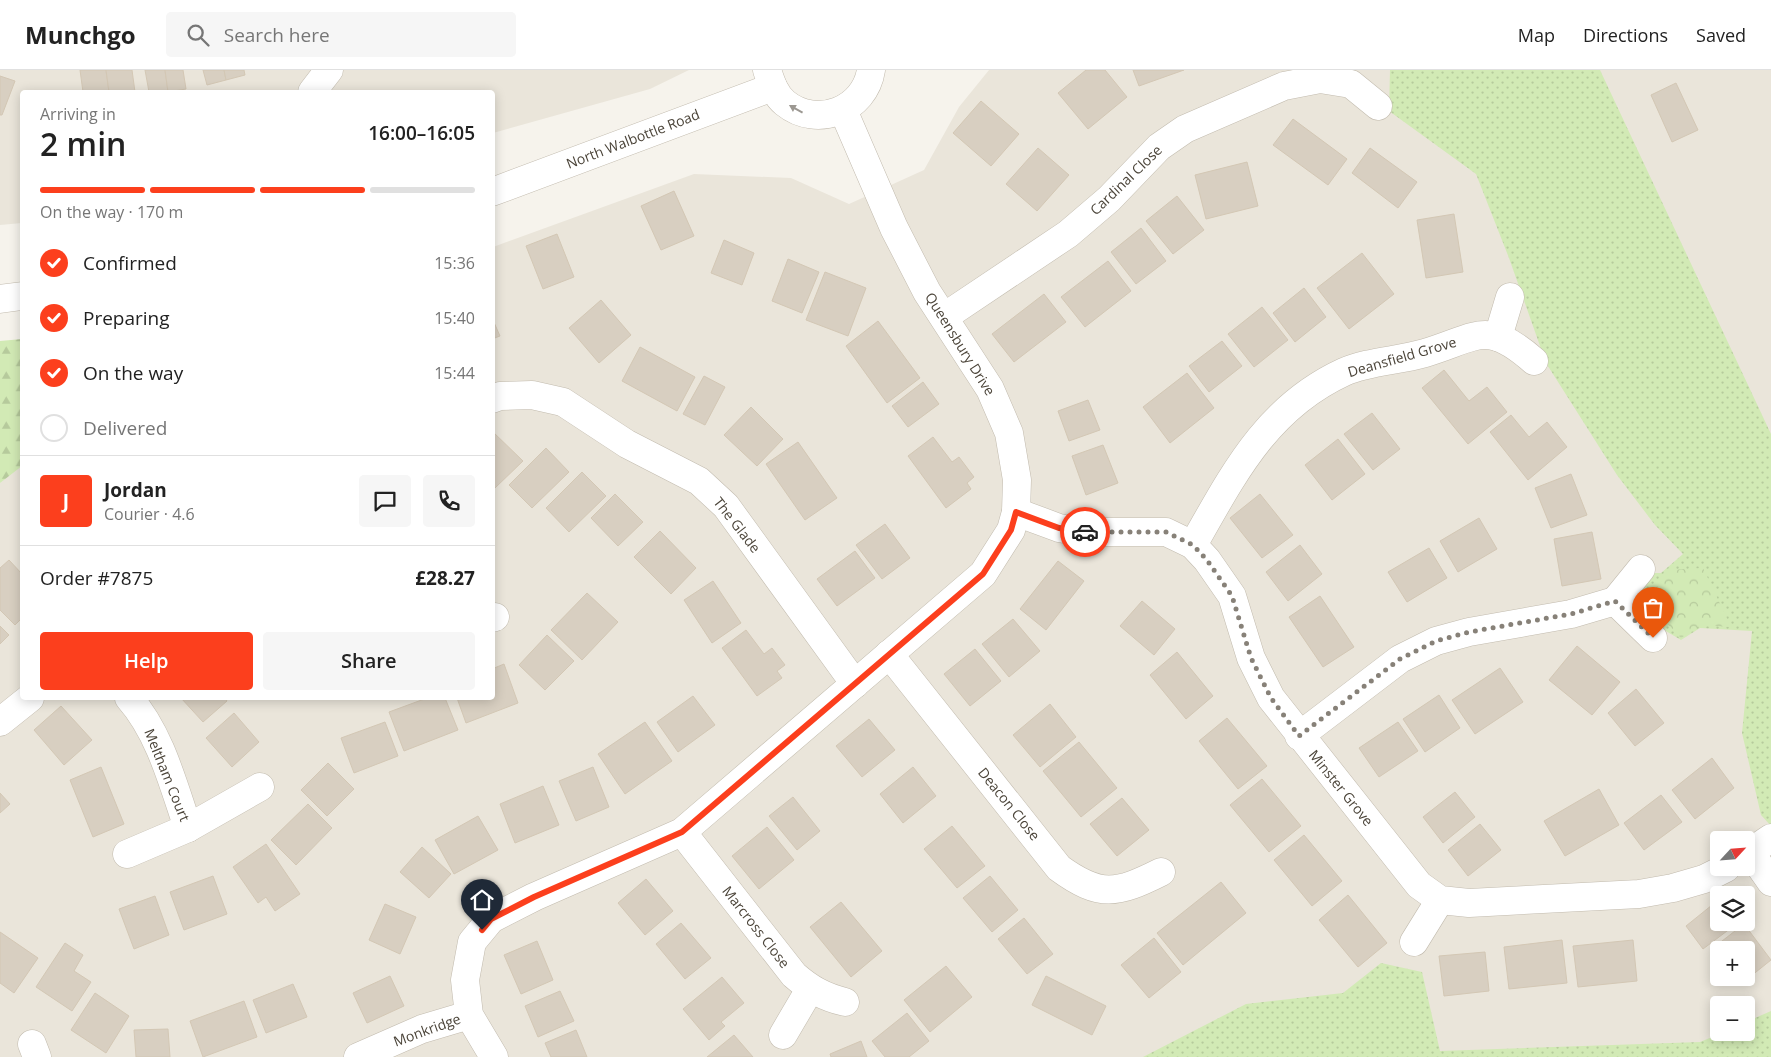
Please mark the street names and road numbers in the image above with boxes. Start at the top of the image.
street label: North Walbottle Road [563,104,702,173]
street label: Cardinal Close [1086,140,1166,219]
street label: Queensbury Drive [921,289,1000,399]
street label: Deansfield Grove [1345,332,1458,381]
street label: The Glade [710,493,765,557]
street label: Meltham Court [140,726,195,824]
street label: Minster Grove [1305,746,1378,830]
street label: Deacon Close [974,763,1045,844]
street label: Marcross Close [718,882,795,972]
street label: Monkridge [391,1009,463,1050]

